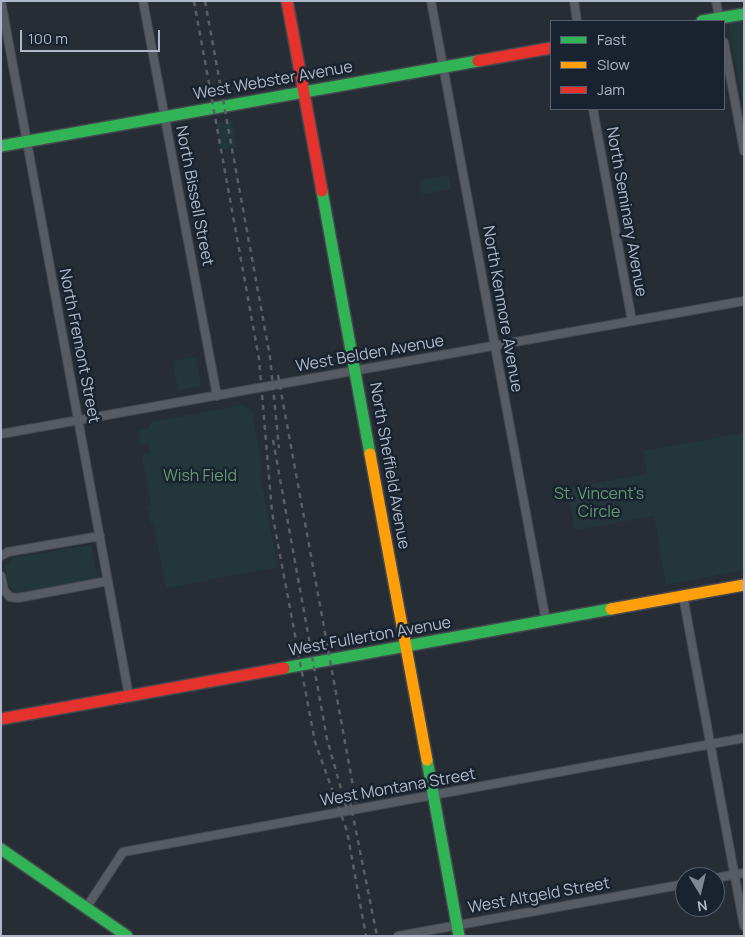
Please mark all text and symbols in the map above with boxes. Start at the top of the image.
scale bar [22,20,162,52]
legend [550,20,725,110]
text: 100 m [28,28,68,49]
text: Fast [597,29,626,50]
text: Slow [597,54,630,75]
street label: West Webster Avenue [192,58,354,104]
text: Jam [597,79,625,100]
street label: North Bissell Street [171,124,217,268]
street label: North Seminary Avenue [602,126,650,298]
street label: North Kenmore Avenue [478,224,526,394]
street label: North Fremont Street [55,267,103,425]
street label: West Belden Avenue [294,331,446,377]
street label: North Sheffield Avenue [365,381,413,551]
park label: Wish Field [163,467,237,487]
park label: St. Vincent's Circle [554,485,644,523]
street label: West Fullerton Avenue [287,613,453,661]
street label: West Montana Street [319,765,477,811]
north arrow [675,867,725,917]
street label: West Altgeld Street [466,874,612,918]
text: N [696,896,709,916]

